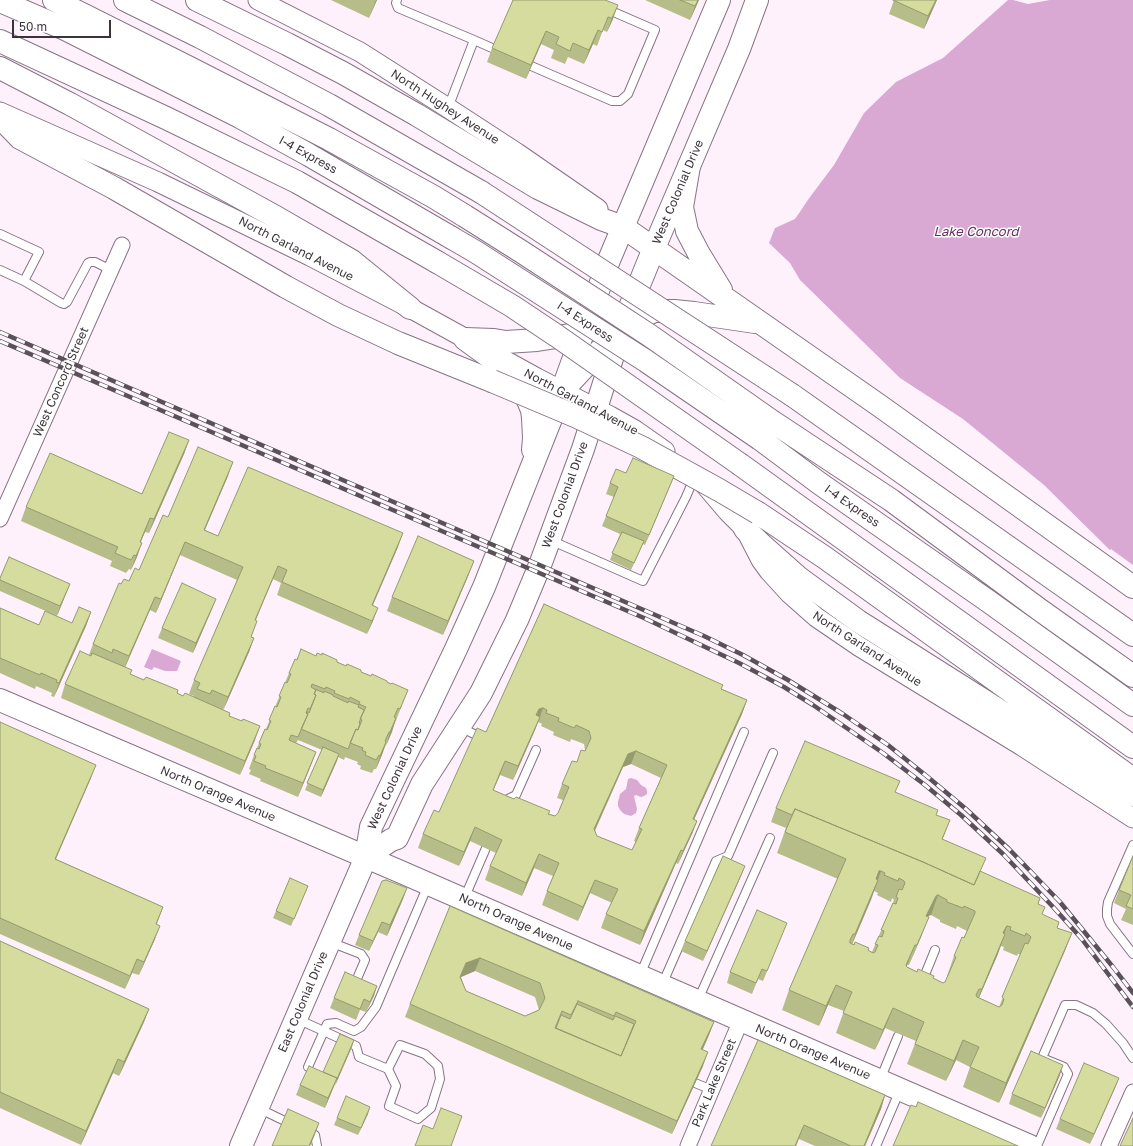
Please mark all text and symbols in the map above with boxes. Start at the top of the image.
scale bar [14,12,113,38]
text: 50 m [19,19,47,34]
street label: North Hughey Avenue [388,67,502,147]
street label: I-4 Express [276,133,340,177]
street label: West Colonial Drive [649,137,707,247]
street label: North Garland Avenue [236,214,356,284]
water label: Lake Concord [933,224,1019,240]
street label: I-4 Express [554,298,616,346]
street label: West Concord Street [30,325,92,439]
street label: North Garland Avenue [522,366,640,438]
street label: West Colonial Drive [539,440,591,550]
street label: I-4 Express [822,482,882,530]
street label: North Garland Avenue [810,608,924,690]
street label: West Colonial Drive [365,724,425,832]
street label: North Orange Avenue [158,763,278,825]
street label: North Orange Avenue [457,890,575,954]
street label: East Colonial Drive [275,949,331,1055]
street label: North Orange Avenue [753,1021,873,1083]
street label: Park Lake Street [689,1037,739,1129]

